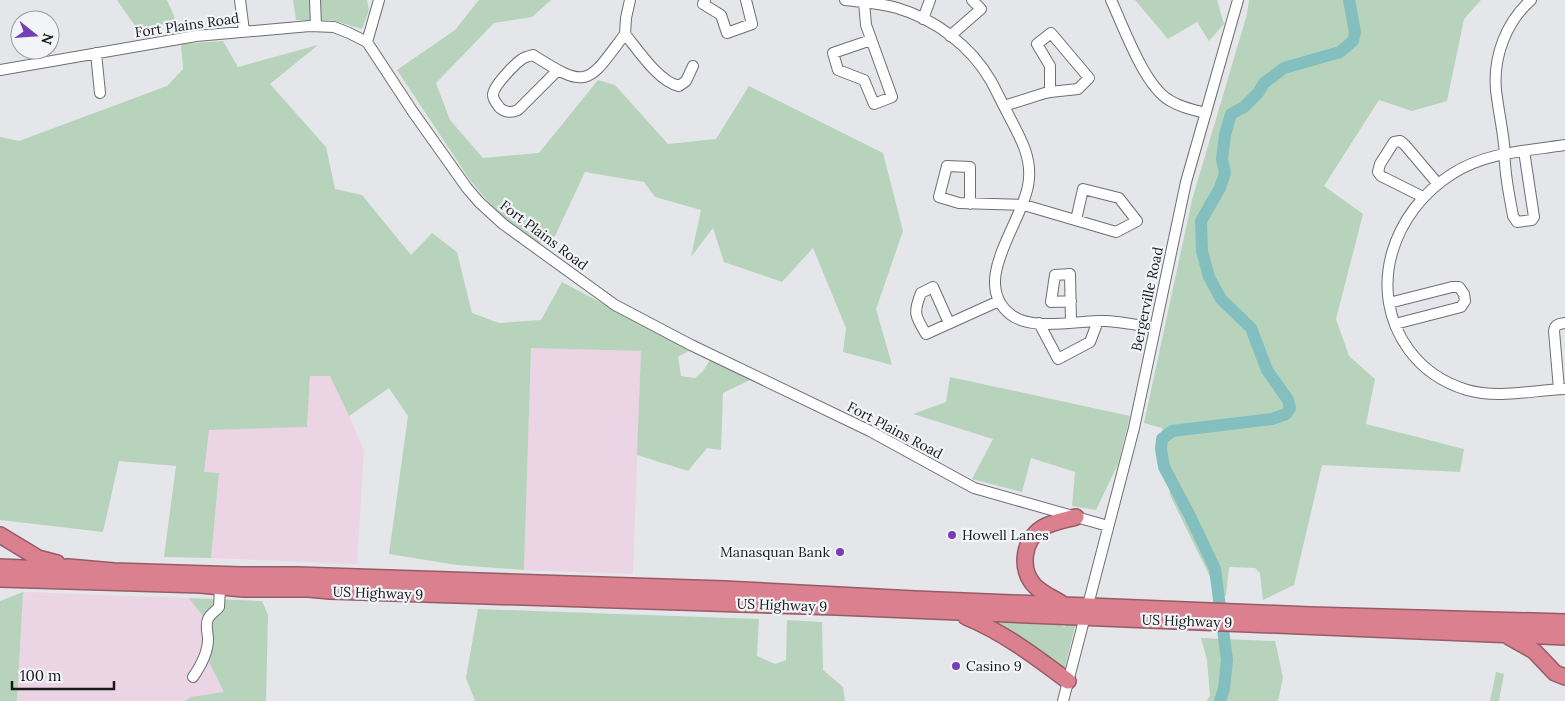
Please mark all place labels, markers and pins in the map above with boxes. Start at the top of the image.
place label: Howell Lanes [962,526,1049,544]
marker: Howell Lanes [946,529,958,541]
place label: Manasquan Bank [720,543,830,561]
marker: Manasquan Bank [834,546,846,558]
place label: Casino 9 [966,657,1022,675]
marker: Casino 9 [950,660,962,672]

